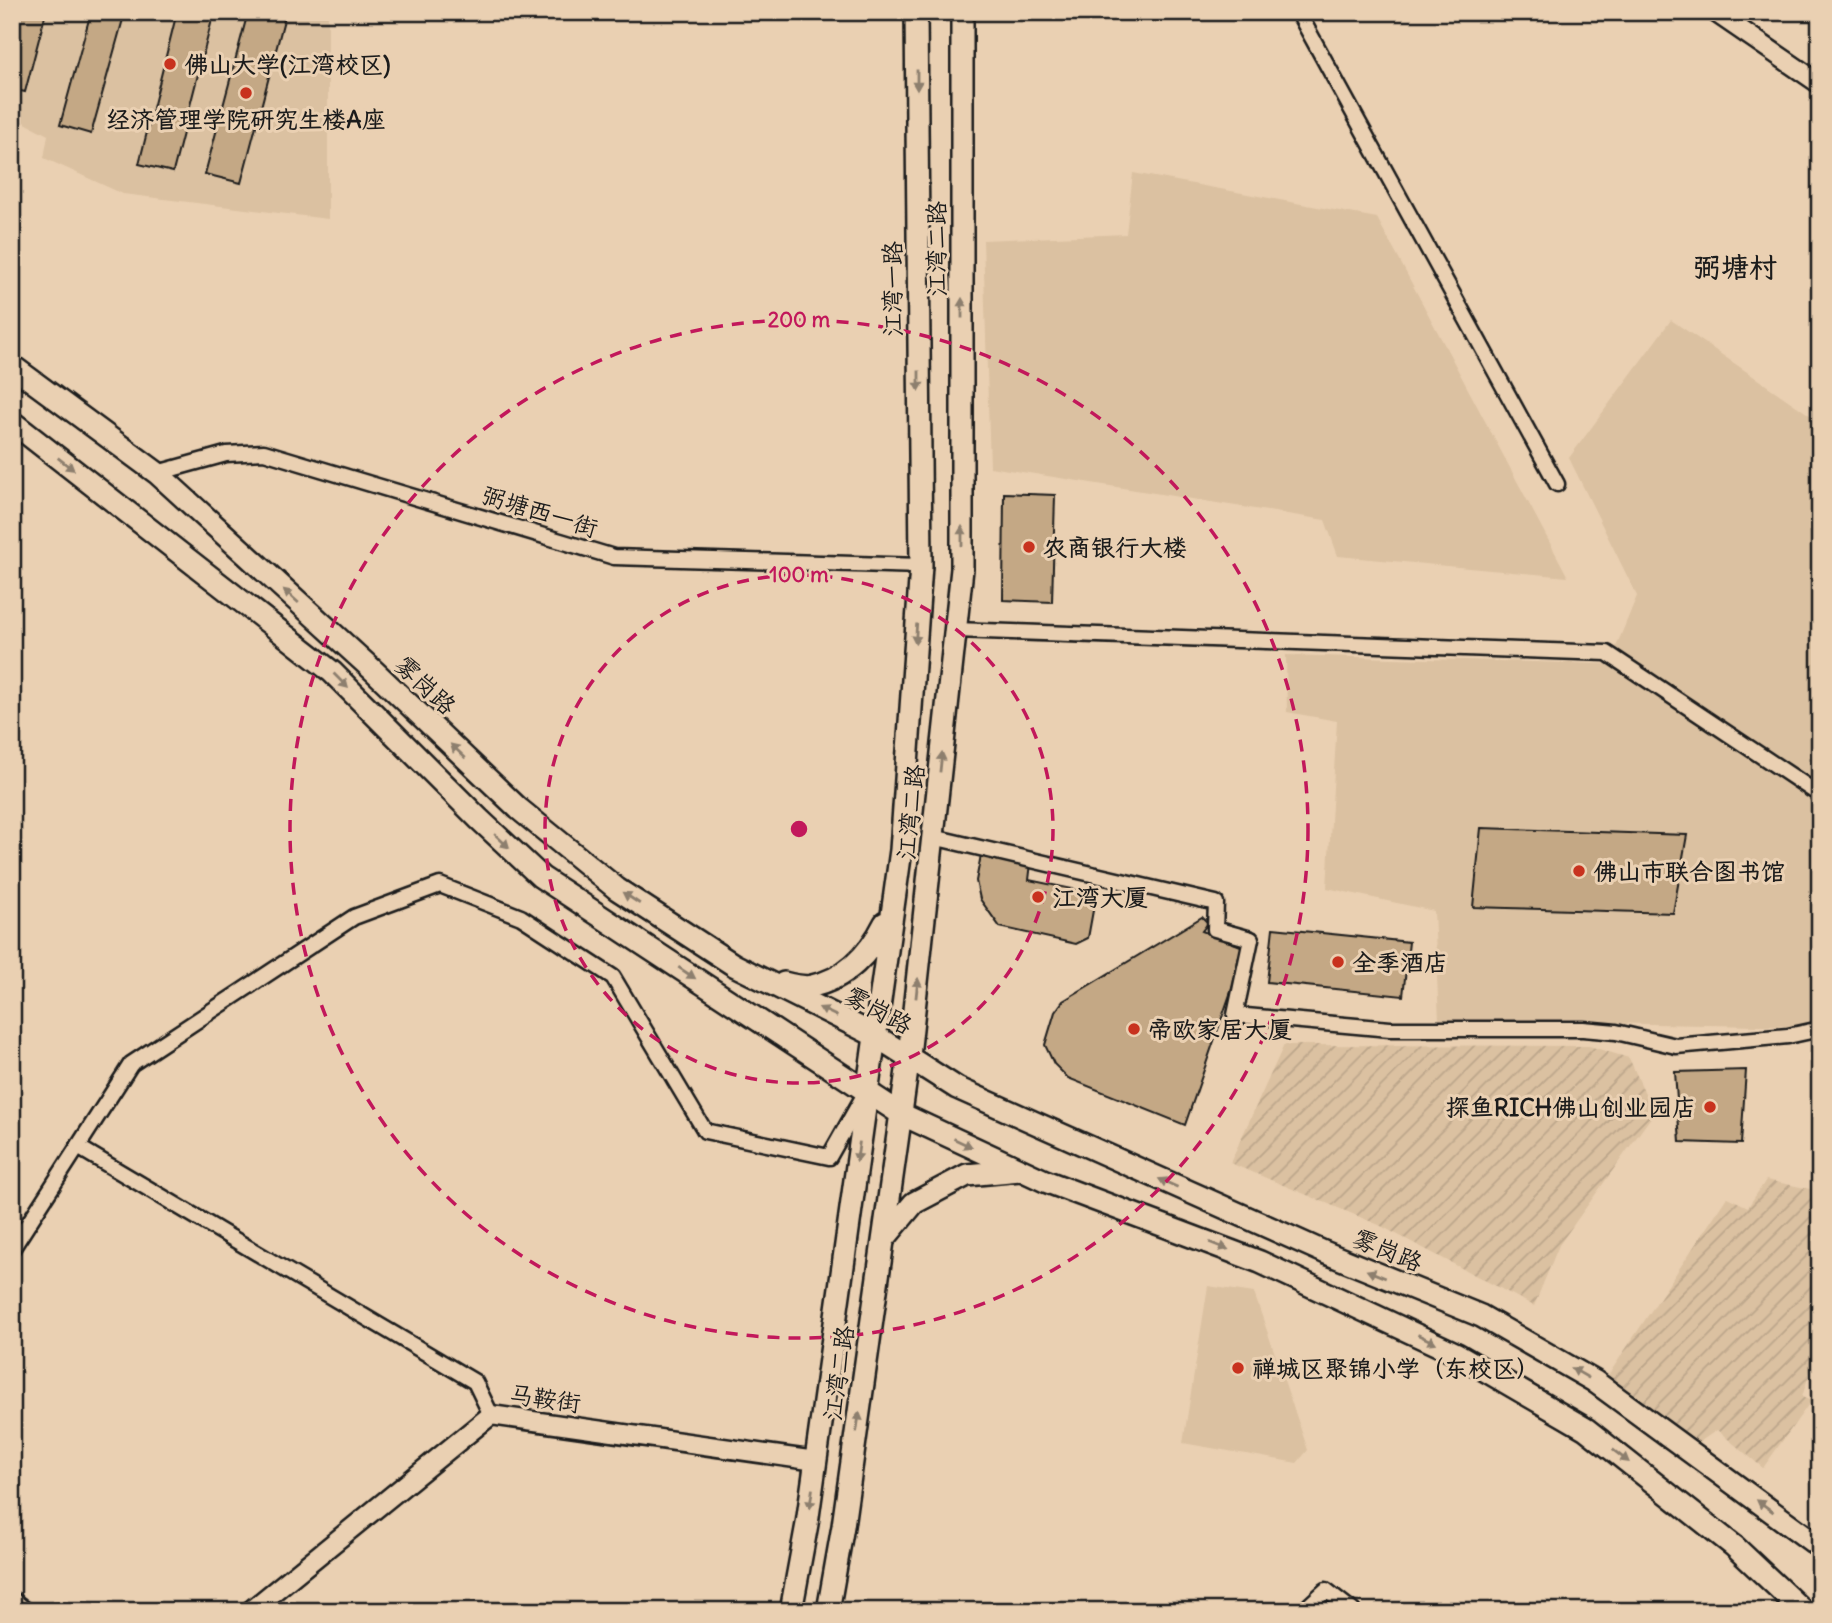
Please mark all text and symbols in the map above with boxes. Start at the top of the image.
place label: 佛山大学(江湾校区) [184,49,391,79]
marker: 佛山大学(江湾校区) [162,56,178,72]
one-way arrow [911,70,923,92]
marker: 经济管理学院研究生楼A座 [238,85,254,101]
place label: 经济管理学院研究生楼A座 [106,104,386,134]
street label: 江湾二路 [921,201,951,297]
street label: 江湾一路 [877,241,907,337]
district label: 弼塘村 [1693,249,1777,285]
one-way arrow [956,297,968,319]
text: 200 m [768,306,831,333]
one-way arrow [914,371,925,393]
one-way arrow [57,457,75,471]
street label: 弼塘西一街 [478,479,602,543]
one-way arrow [956,524,968,546]
place label: 农商银行大楼 [1043,532,1187,562]
marker: 农商银行大楼 [1021,539,1037,555]
text: 100 m [769,561,829,588]
one-way arrow [283,589,300,605]
one-way arrow [910,623,921,645]
street label: 雾岗路 [389,649,463,721]
one-way arrow [332,672,348,689]
one-way arrow [450,744,467,760]
one-way arrow [936,751,947,773]
street label: 江湾二路 [890,763,930,861]
centre of rings [787,817,811,841]
one-way arrow [493,833,510,849]
place label: 佛山市联合图书馆 [1593,856,1785,886]
marker: 佛山市联合图书馆 [1571,863,1587,879]
place label: 江湾大厦 [1052,882,1148,912]
marker: 江湾大厦 [1030,889,1046,905]
one-way arrow [621,892,640,905]
place label: 全季酒店 [1352,947,1448,977]
marker: 全季酒店 [1330,954,1346,970]
one-way arrow [678,966,697,979]
one-way arrow [911,977,922,999]
street label: 雾岗路 [840,980,918,1040]
one-way arrow [818,1006,838,1017]
place label: 帝欧家居大厦 [1148,1014,1292,1044]
marker: 帝欧家居大厦 [1126,1021,1142,1037]
place label: 探鱼RICH佛山创业园店 [1446,1092,1696,1122]
marker: 探鱼RICH佛山创业园店 [1702,1099,1718,1115]
one-way arrow [953,1137,973,1149]
one-way arrow [852,1141,863,1163]
one-way arrow [1158,1177,1178,1189]
street label: 雾岗路 [1349,1223,1427,1277]
one-way arrow [1209,1241,1230,1252]
one-way arrow [1366,1268,1387,1279]
street label: 江湾二路 [816,1323,860,1423]
one-way arrow [1416,1334,1437,1345]
place label: 禅城区聚锦小学（东校区） [1252,1353,1540,1383]
marker: 禅城区聚锦小学（东校区） [1230,1360,1246,1376]
one-way arrow [1571,1367,1590,1379]
street label: 马鞍街 [507,1378,583,1418]
one-way arrow [852,1411,863,1433]
one-way arrow [1612,1449,1630,1463]
one-way arrow [805,1488,816,1510]
one-way arrow [1756,1500,1774,1514]

